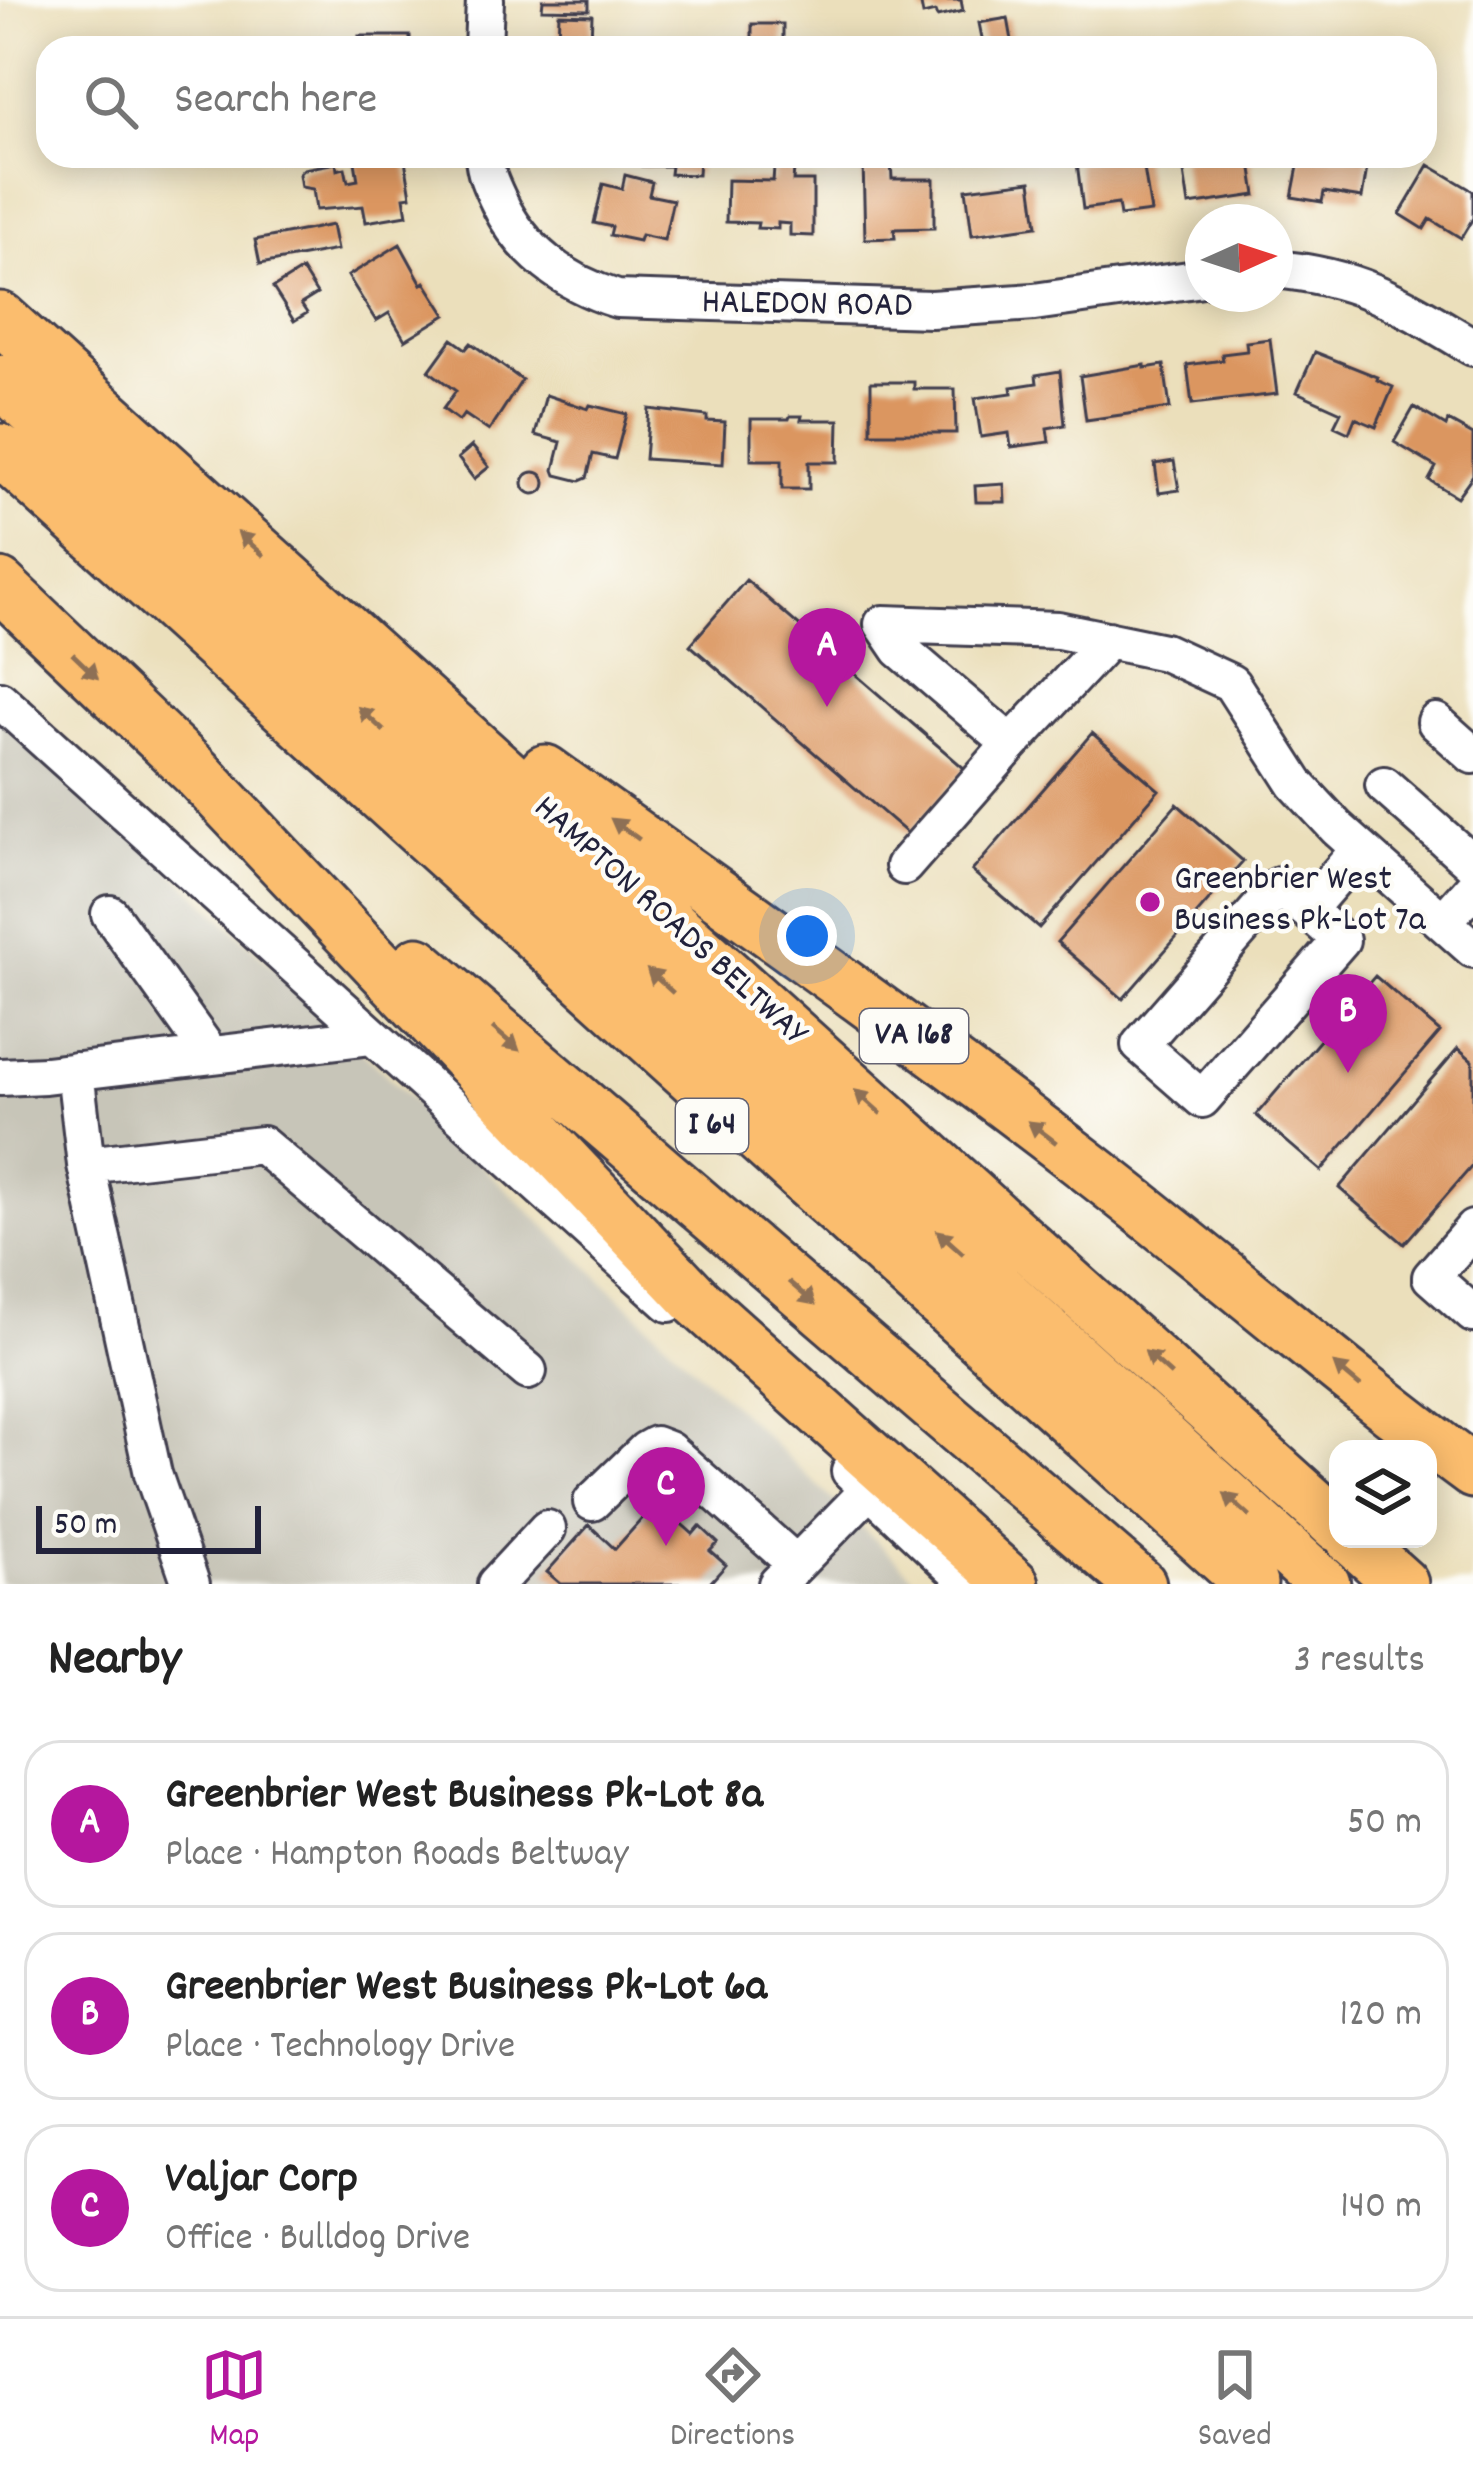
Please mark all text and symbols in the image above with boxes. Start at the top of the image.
search box [36,36,1437,168]
icon: search [78,69,144,135]
text: Search here [174,70,377,134]
north arrow [1185,204,1293,312]
street label: HALEDON ROAD [701,278,913,334]
one-way arrow [236,531,265,558]
pin: A [788,608,866,707]
one-way arrow [70,651,99,679]
one-way arrow [356,706,385,733]
street label: HAMPTON ROADS BELTWAY [520,785,819,1061]
one-way arrow [609,817,641,841]
place label: Greenbrier West Business Pk-Lot 7a [1174,855,1427,948]
marker: Greenbrier West Business Pk-Lot 7a [1137,889,1163,915]
your location [777,906,837,966]
one-way arrow [645,968,675,995]
pin: B [1309,974,1387,1073]
road number: VA 168 [860,1009,968,1063]
one-way arrow [491,1025,521,1052]
one-way arrow [854,1089,883,1116]
road number: I 64 [676,1099,748,1153]
one-way arrow [1027,1120,1058,1144]
one-way arrow [935,1229,964,1256]
one-way arrow [787,1280,817,1306]
one-way arrow [1143,1350,1172,1378]
one-way arrow [1332,1363,1363,1388]
map controls [1329,1440,1437,1548]
button: layers [1329,1440,1437,1548]
pin: C [627,1447,705,1546]
one-way arrow [1223,1492,1252,1519]
scale bar [36,1500,261,1553]
text: 50 m [54,1503,118,1550]
text: Nearby [48,1626,181,1698]
text: 3 results [1294,1635,1425,1690]
text: Greenbrier West Business Pk-Lot 8a [165,1765,763,1829]
text: A [79,1797,101,1852]
text: 50 m [1347,1797,1422,1852]
text: Place · Hampton Roads Beltway [165,1829,628,1884]
text: Greenbrier West Business Pk-Lot 6a [165,1957,767,2021]
text: B [81,1989,99,2044]
text: 120 m [1339,1989,1422,2044]
text: Place · Technology Drive [165,2021,515,2076]
text: Valjar Corp [165,2149,358,2213]
text: C [80,2181,100,2236]
text: 140 m [1340,2181,1422,2236]
text: Office · Bulldog Drive [165,2213,470,2268]
tab: Map [201,2342,267,2461]
tab: Directions [670,2342,795,2461]
tab: Saved [1198,2342,1272,2461]

